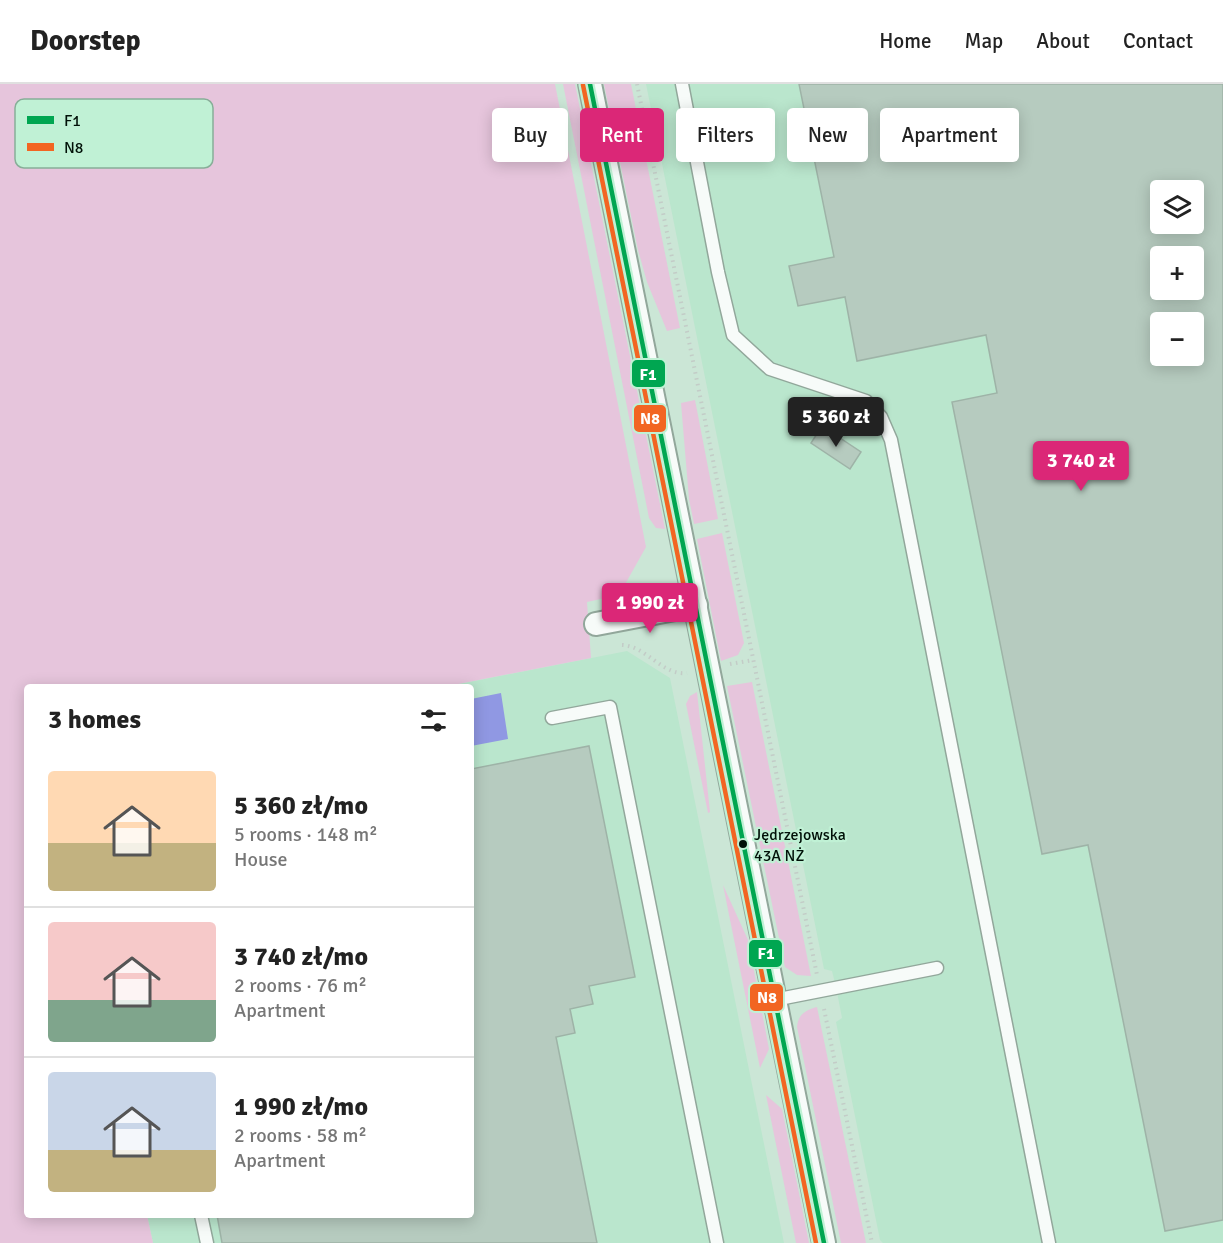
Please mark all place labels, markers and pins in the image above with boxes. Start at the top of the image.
pin: 5 360 zł [774,397,898,448]
pin: 3 740 zł [1019,441,1143,492]
pin: 1 990 zł [588,583,712,634]
place label: Jędrzejowska 43A NŻ [754,825,846,866]
marker: Jędrzejowska 43A NŻ [737,838,749,850]

